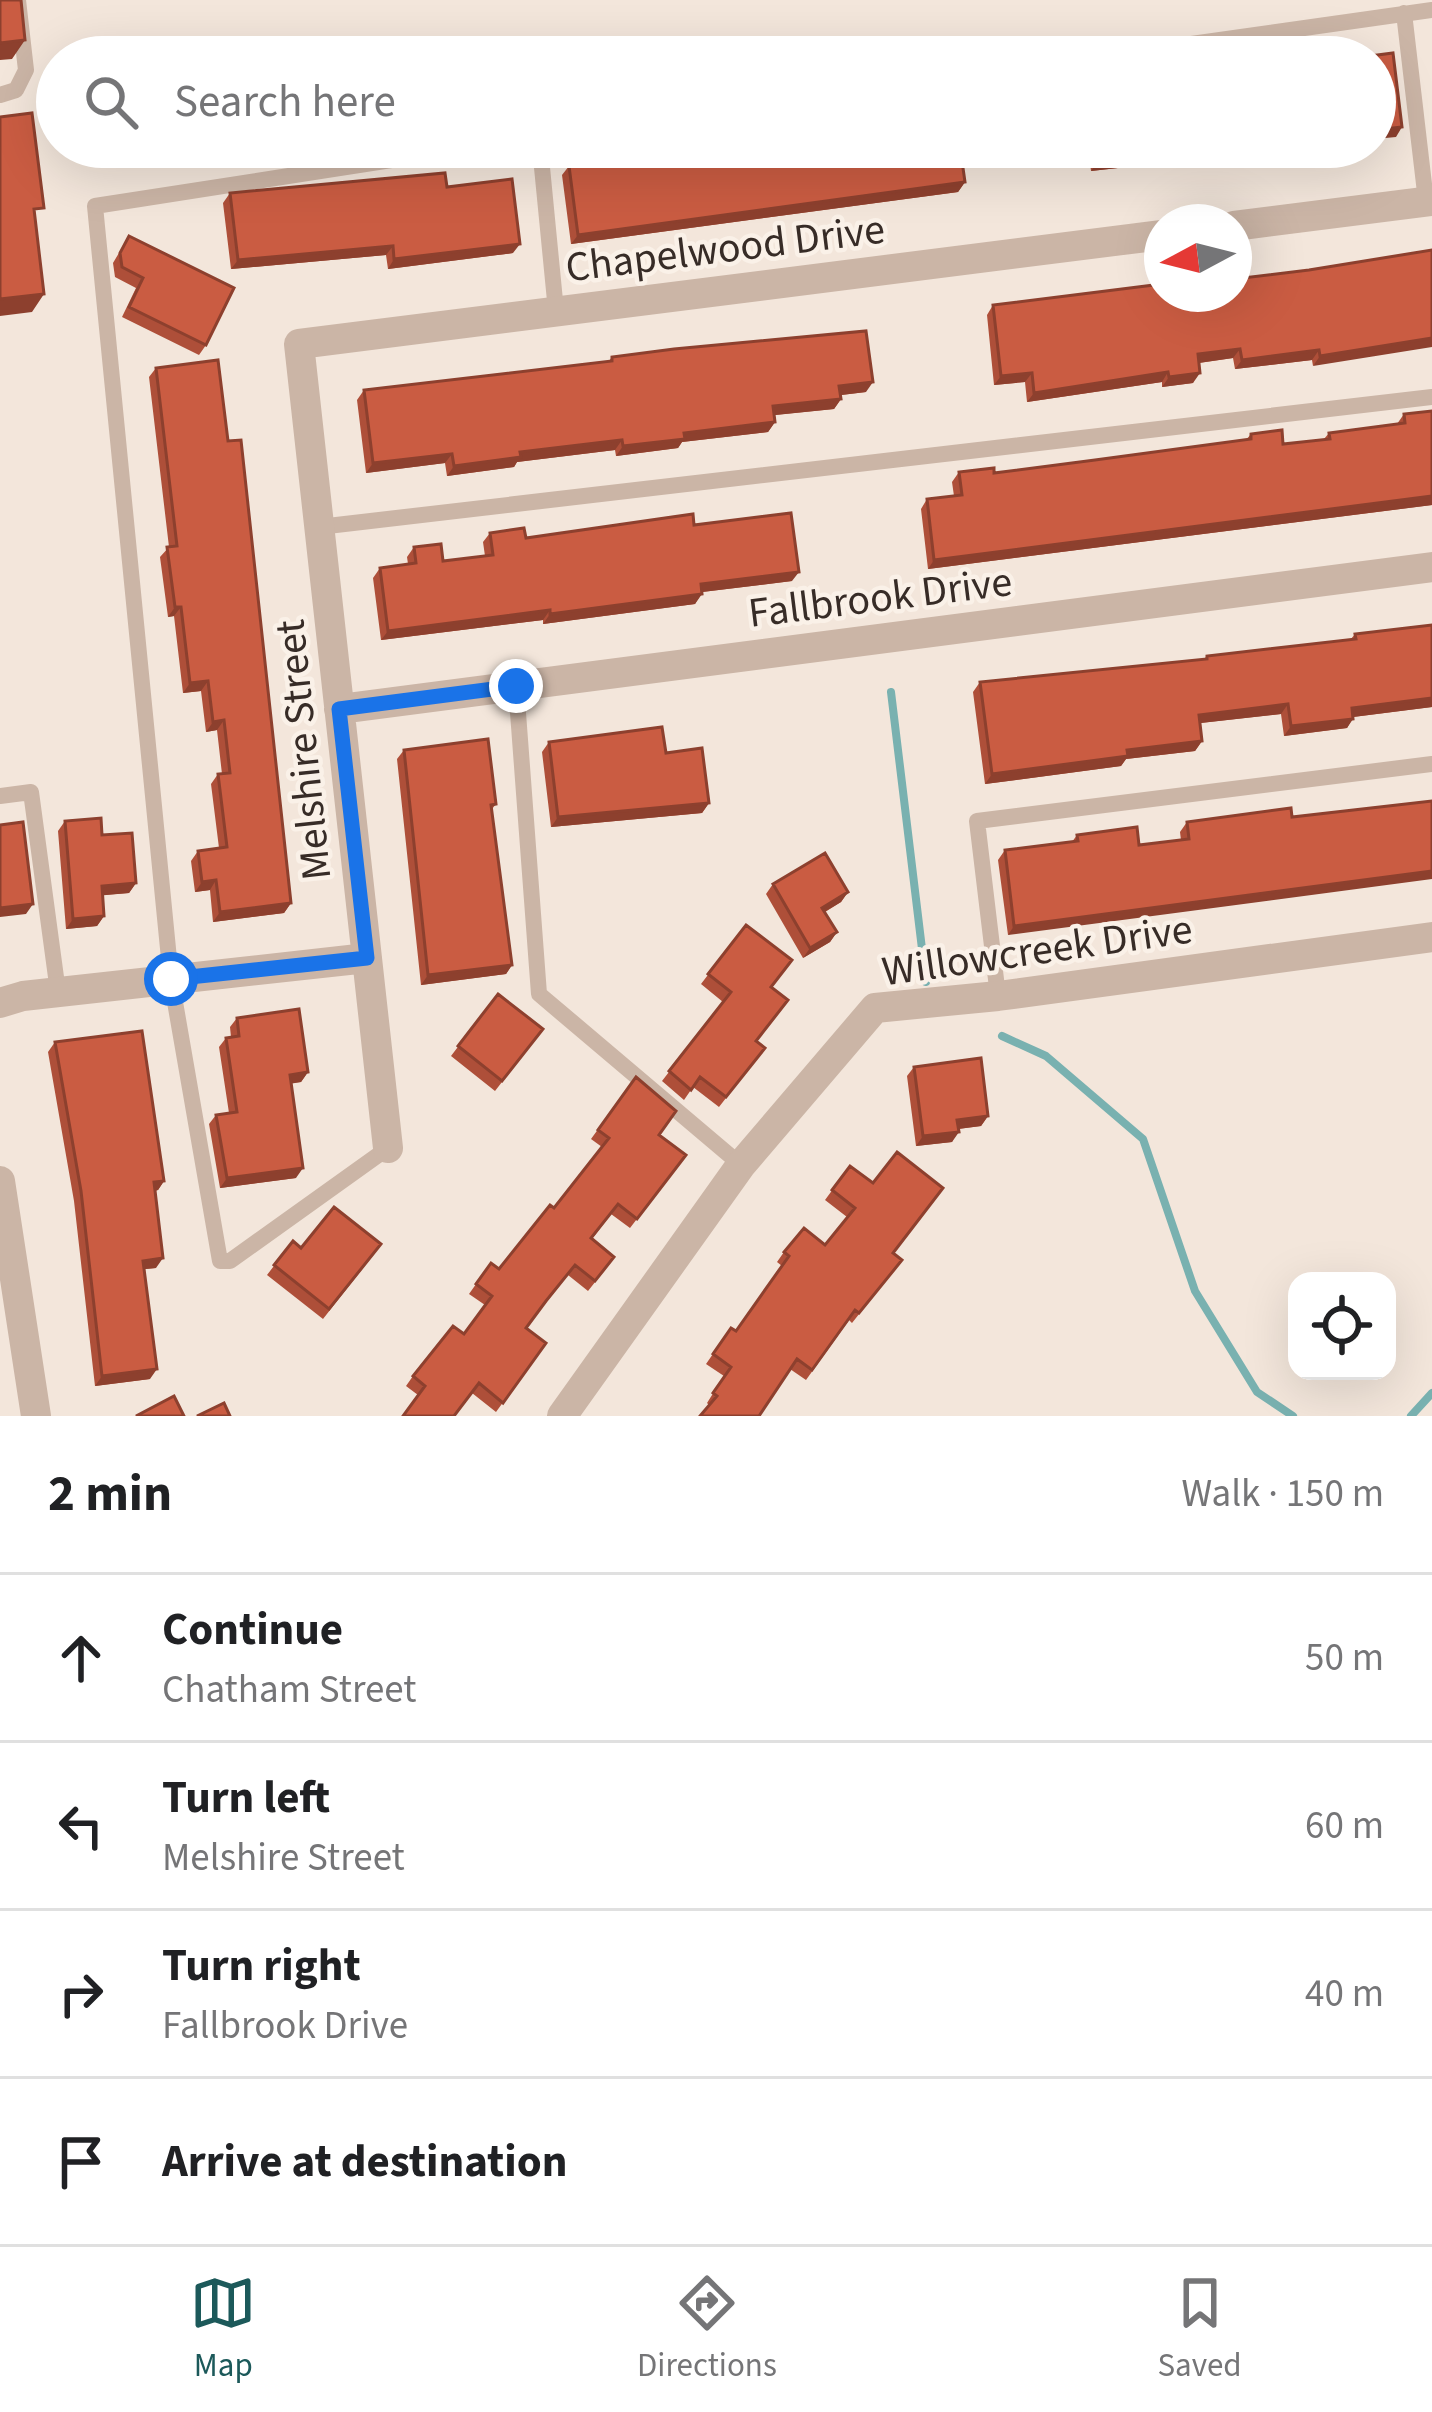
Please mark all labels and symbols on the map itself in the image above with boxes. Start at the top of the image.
street label: Chapelwood Drive [562,200,888,298]
north arrow [1144,204,1252,312]
street label: Fallbrook Drive [745,552,1015,644]
street label: Melshire Street [260,617,347,883]
route end [489,659,543,713]
street label: Willowcreek Drive [878,900,1196,1002]
route start [144,952,198,1006]

